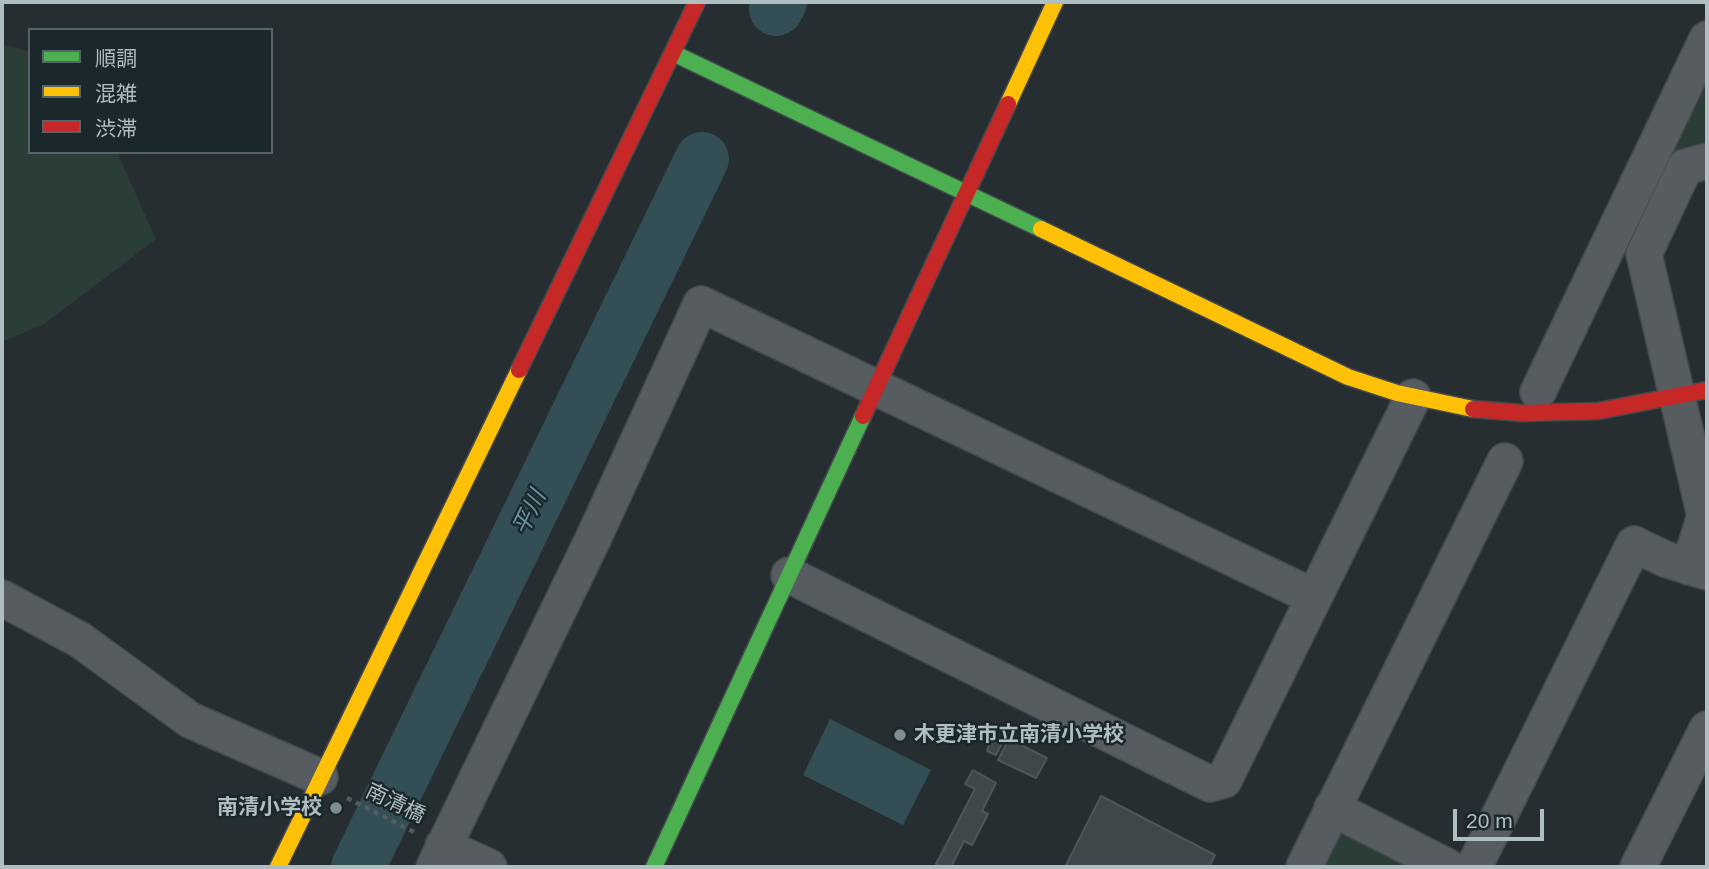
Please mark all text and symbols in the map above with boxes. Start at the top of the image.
legend [28,28,273,154]
text: 順調 [95,47,137,70]
text: 混雑 [95,82,137,105]
text: 渋滞 [95,117,137,140]
water label: 平川 [508,486,552,540]
place label: 木更津市立南清小学校 [914,722,1124,748]
marker: 木更津市立南清小学校 [892,727,908,743]
street label: 南清橋 [361,779,429,829]
place label: 南清小学校 [217,795,322,821]
scale bar [1457,796,1548,840]
marker: 南清小学校 [328,800,344,816]
text: 20 m [1466,809,1513,832]

